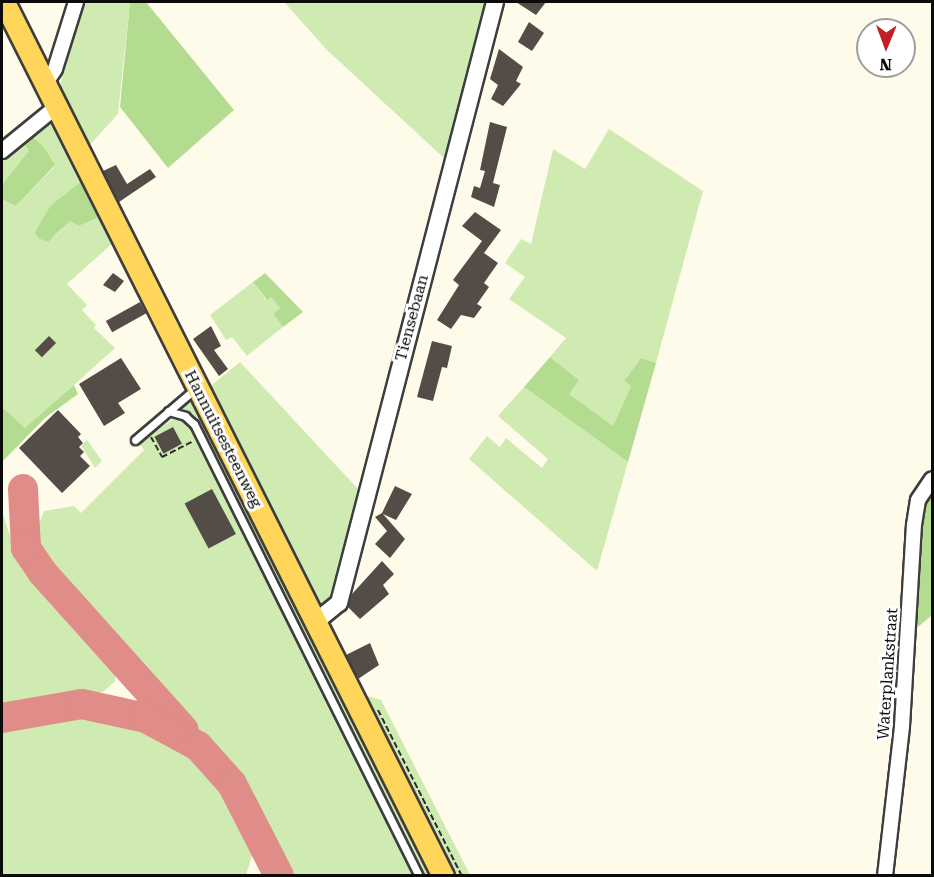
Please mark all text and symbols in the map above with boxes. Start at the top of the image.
north arrow [856,18,916,78]
text: N [879,55,892,74]
street label: Tiensebaan [391,273,433,363]
street label: Hannuitsesteenweg [180,367,266,511]
street label: Waterplankstraat [874,607,902,741]

